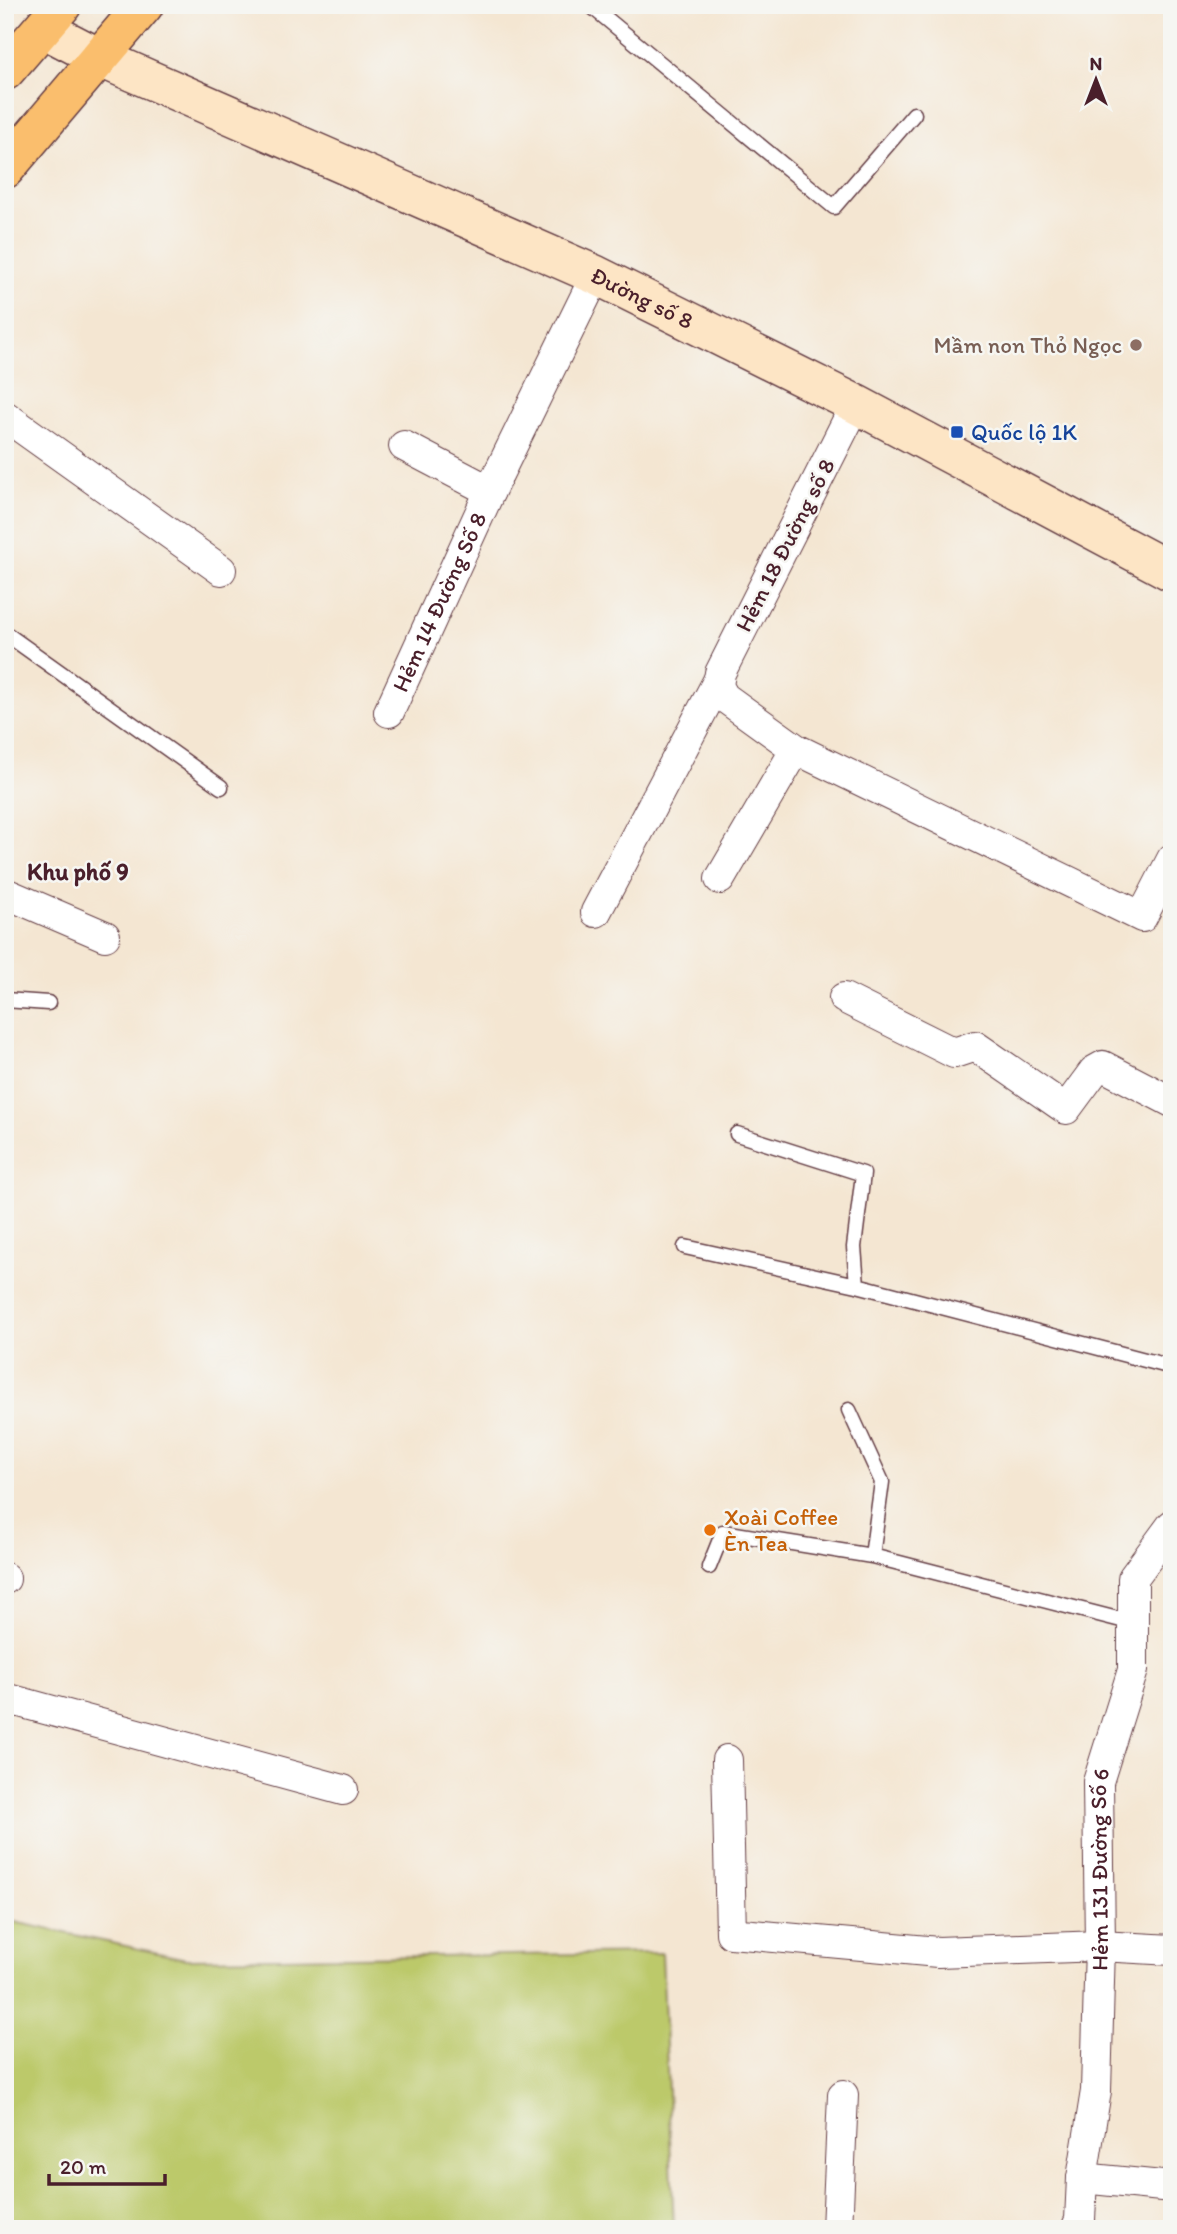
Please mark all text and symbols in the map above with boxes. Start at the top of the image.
north arrow [1062,46,1132,116]
text: N [1090,52,1102,75]
street label: Đường số 8 [586,261,698,335]
place label: Mầm non Thỏ Ngọc [933,331,1122,359]
marker: Mầm non Thỏ Ngọc [1128,337,1144,353]
place label: Quốc lộ 1K [971,418,1077,446]
marker: Quốc lộ 1K [949,424,965,440]
street label: Hẻm 18 Đường số 8 [729,454,841,636]
street label: Hẻm 14 Đường Số 8 [386,508,492,696]
district label: Khu phố 9 [27,857,129,887]
place label: Xoài Coffee Èn Tea [724,1503,838,1557]
marker: Xoài Coffee Èn Tea [702,1522,718,1538]
street label: Hẻm 131 Đường Số 6 [1084,1764,1116,1971]
scale bar [49,2143,164,2187]
text: 20 m [60,2154,107,2179]

